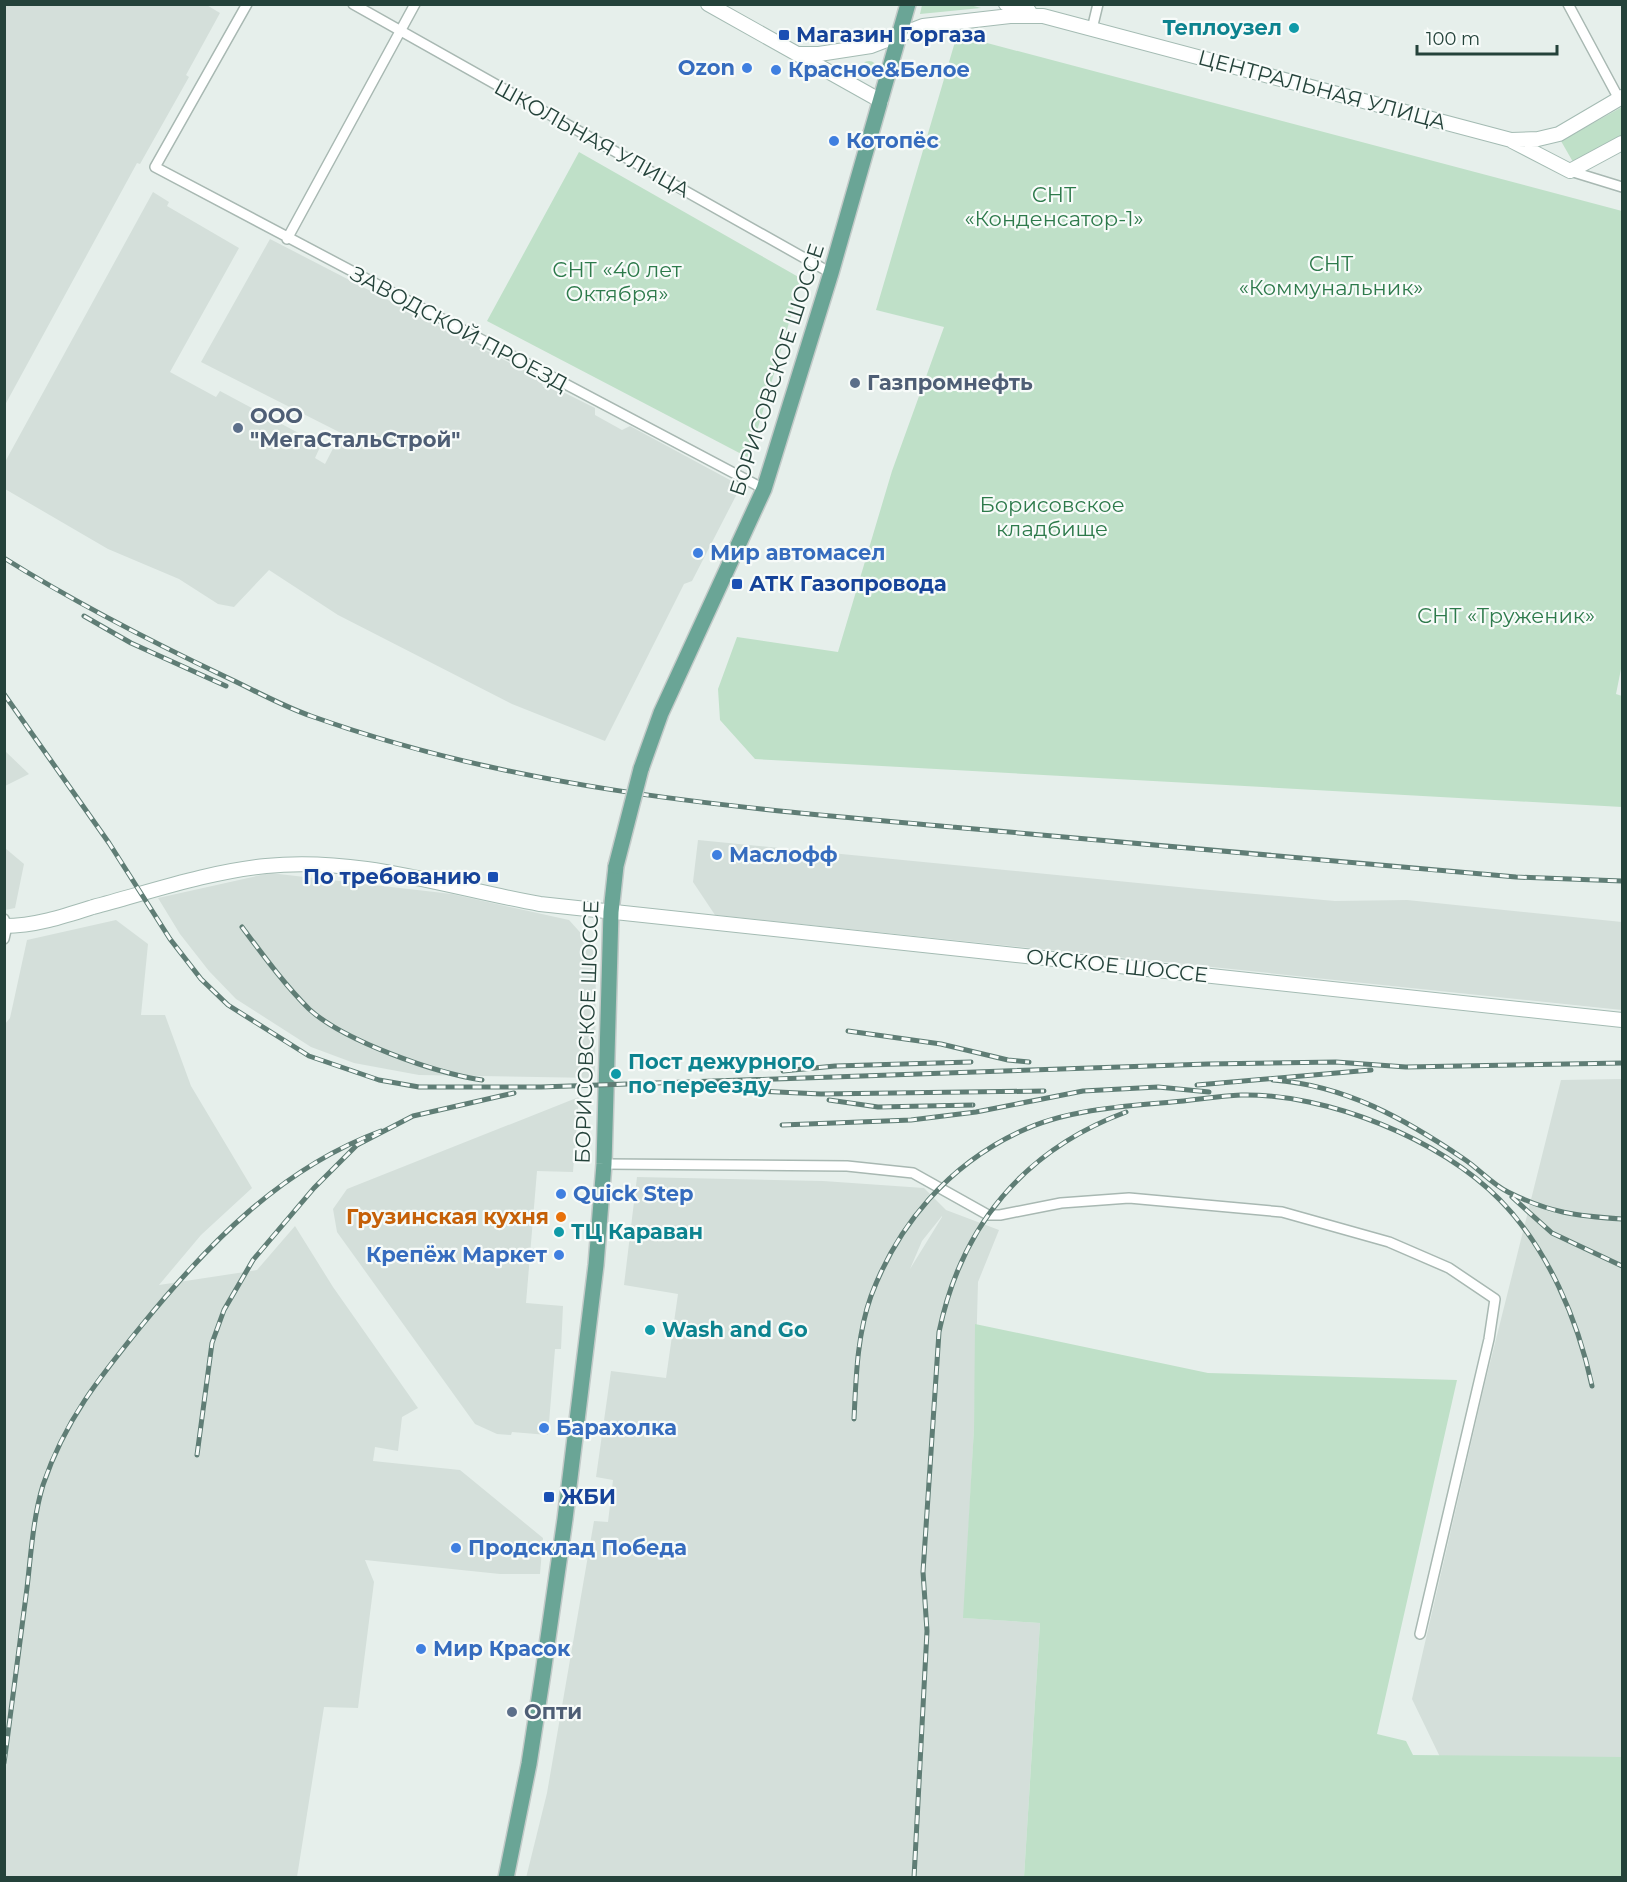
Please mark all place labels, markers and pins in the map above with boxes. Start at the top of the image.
place label: Теплоузел [1162,15,1282,40]
marker: Теплоузел [1287,21,1301,35]
place label: Магазин Горгаза [796,22,986,47]
marker: Магазин Горгаза [777,28,791,42]
place label: Ozon [678,55,735,80]
place label: Красное&Белое [788,57,970,82]
marker: Ozon [740,61,754,75]
marker: Красное&Белое [769,63,783,77]
place label: Котопёс [846,128,940,153]
marker: Котопёс [827,134,841,148]
place label: Газпромнефть [867,370,1033,395]
marker: Газпромнефть [848,376,862,390]
place label: ООО "МегаСтальСтрой" [250,403,460,452]
marker: ООО "МегаСтальСтрой" [231,421,245,435]
place label: Мир автомасел [710,540,885,565]
marker: Мир автомасел [691,546,705,560]
place label: АТК Газопровода [749,571,947,596]
marker: АТК Газопровода [730,577,744,591]
place label: Маслофф [729,842,838,867]
marker: Маслофф [710,848,724,862]
place label: По требованию [303,864,481,889]
marker: По требованию [486,870,500,884]
place label: Пост дежурного по переезду [628,1049,815,1098]
marker: Пост дежурного по переезду [609,1067,623,1081]
place label: Quick Step [573,1181,693,1206]
marker: Quick Step [554,1187,568,1201]
place label: Грузинская кухня [346,1204,549,1229]
marker: Грузинская кухня [554,1210,568,1224]
place label: ТЦ Караван [571,1219,703,1244]
marker: ТЦ Караван [552,1225,566,1239]
place label: Крепёж Маркет [366,1242,548,1267]
marker: Крепёж Маркет [552,1248,566,1262]
place label: Wash and Go [662,1317,808,1342]
marker: Wash and Go [643,1323,657,1337]
place label: Барахолка [556,1415,677,1440]
marker: Барахолка [537,1421,551,1435]
place label: ЖБИ [561,1484,616,1509]
marker: ЖБИ [542,1490,556,1504]
place label: Продсклад Победа [468,1535,687,1560]
marker: Продсклад Победа [449,1541,463,1555]
place label: Мир Красок [433,1636,571,1661]
marker: Мир Красок [414,1642,428,1656]
place label: Опти [524,1699,582,1724]
marker: Опти [505,1705,519,1719]

